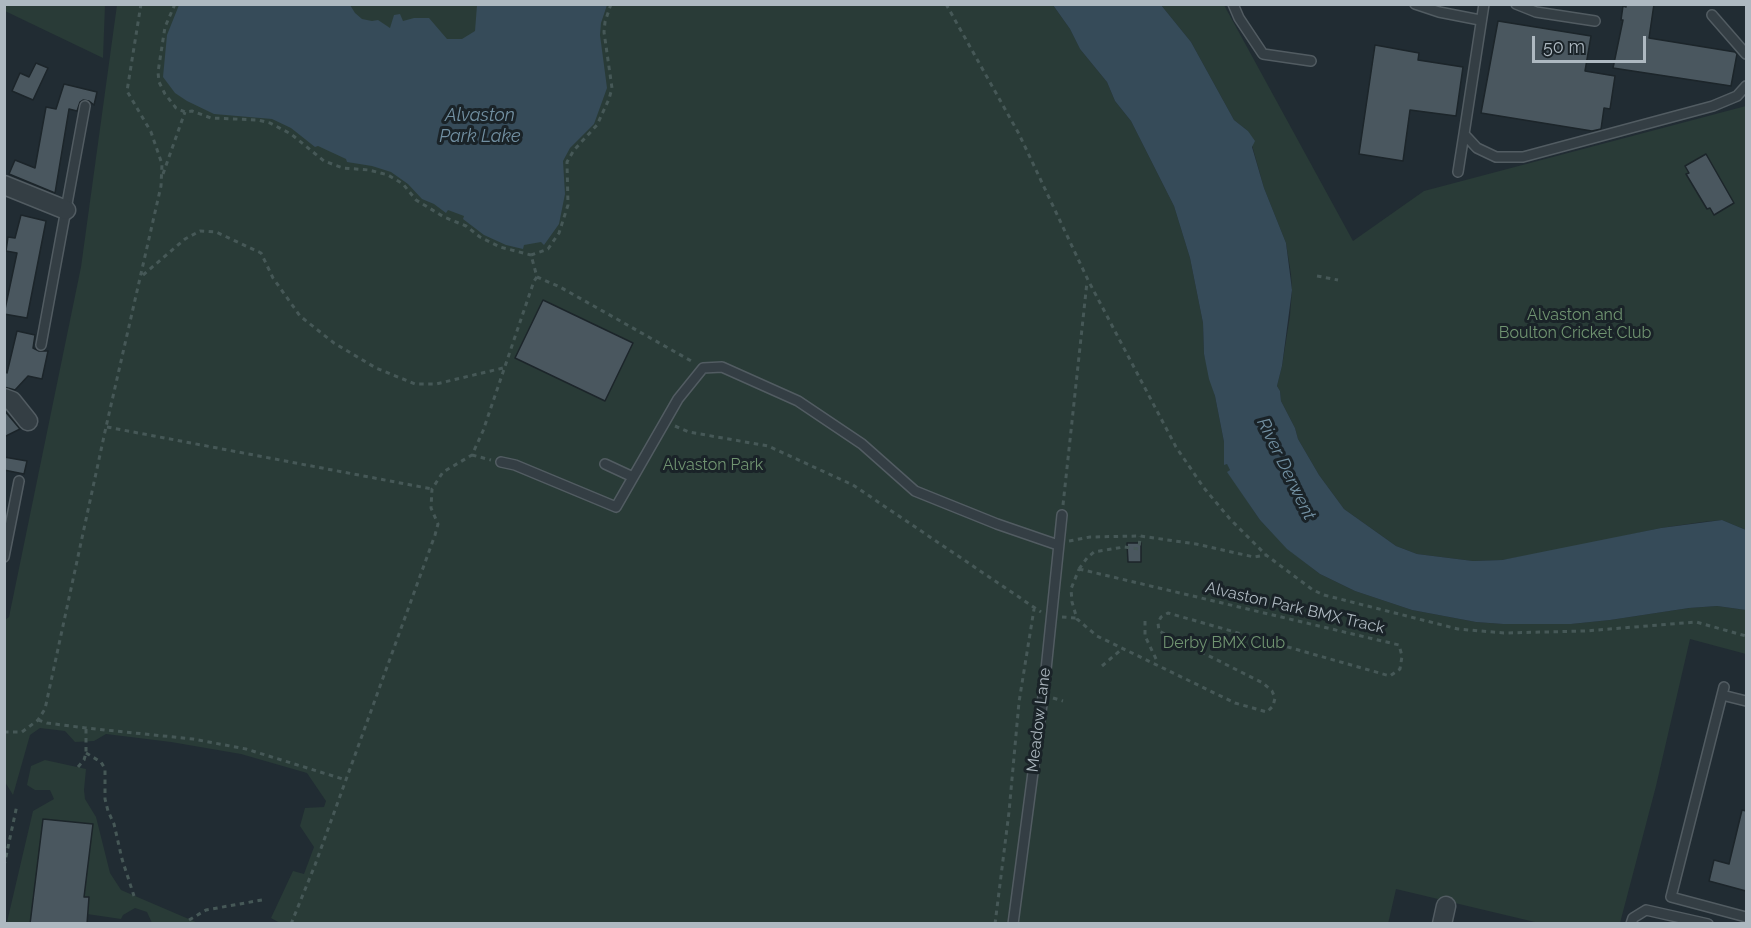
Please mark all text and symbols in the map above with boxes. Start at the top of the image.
scale bar [1535,24,1649,62]
text: 50 m [1543,36,1585,57]
water label: Alvaston Park Lake [439,105,521,148]
park label: Alvaston and Boulton Cricket Club [1499,305,1651,343]
water label: River Derwent [1252,414,1320,524]
park label: Alvaston Park [663,455,763,475]
street label: Alvaston Park BMX Track [1204,578,1386,638]
park label: Derby BMX Club [1163,633,1285,653]
street label: Meadow Lane [1023,667,1055,773]

